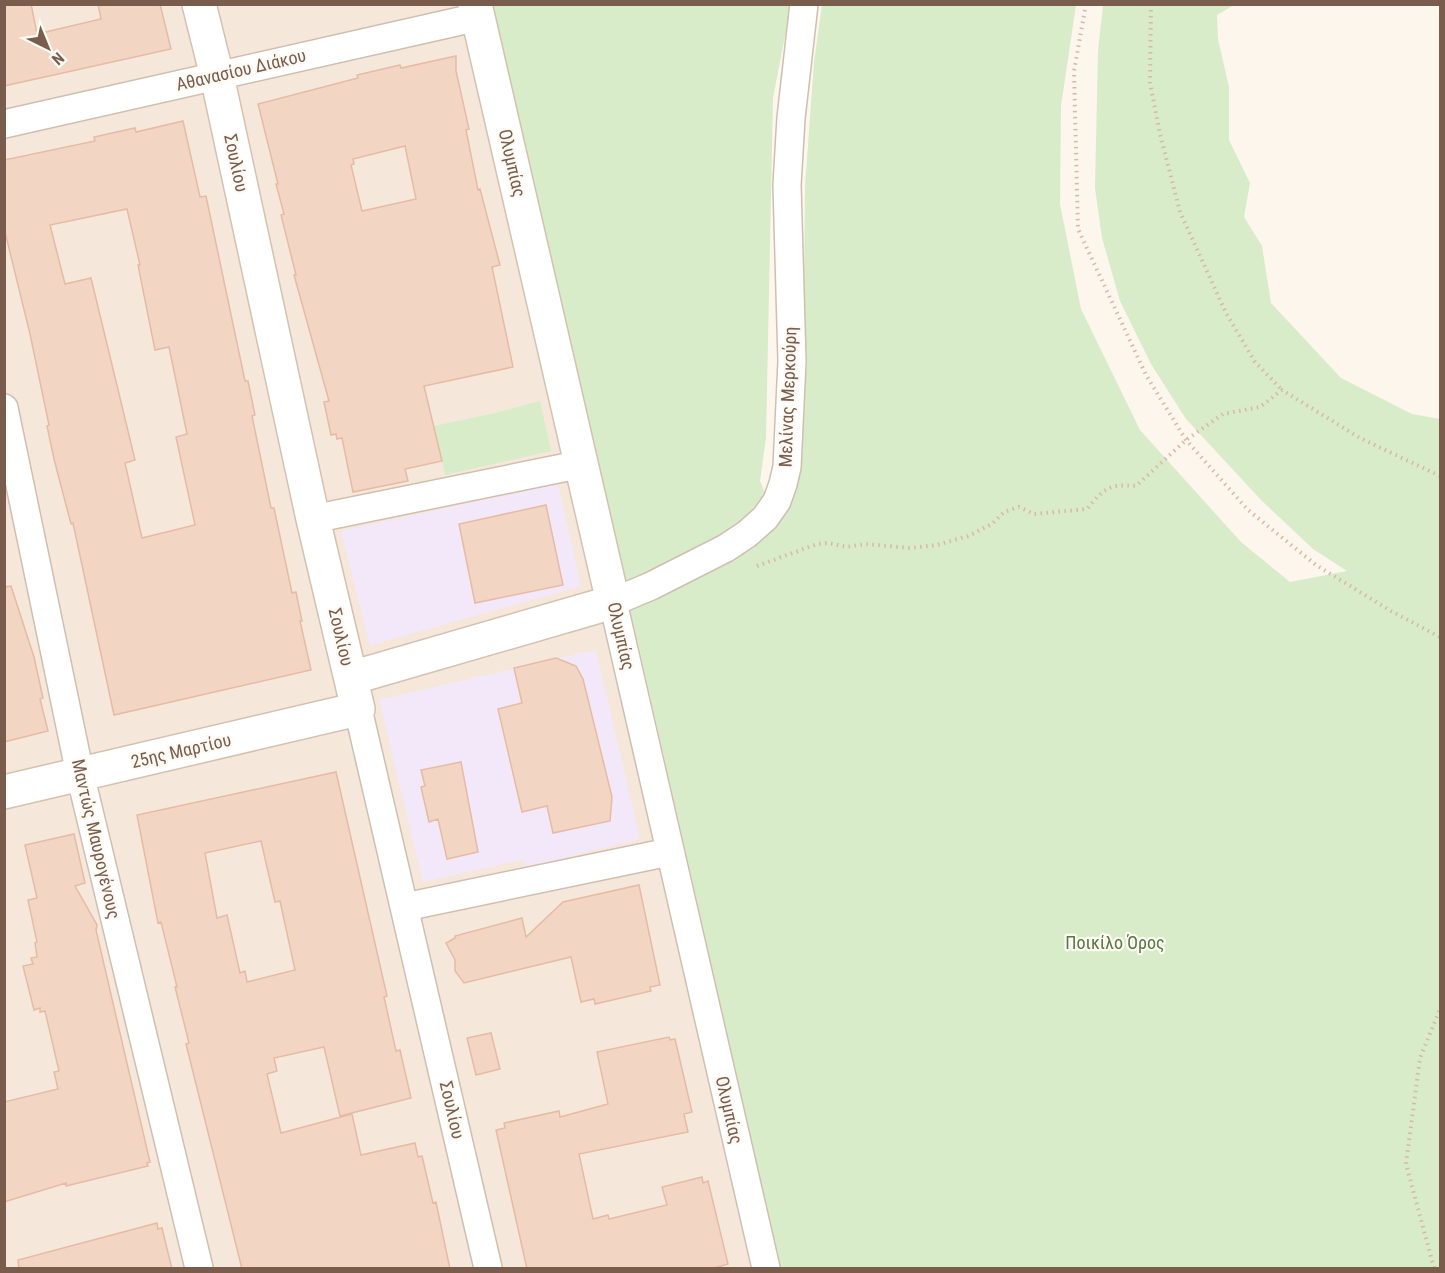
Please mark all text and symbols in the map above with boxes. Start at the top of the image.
north arrow [18,18,78,78]
street label: Αθανασίου Διάκου [174,44,308,95]
text: N [48,48,68,69]
street label: Ολυμπίας [494,127,530,199]
street label: Σουλίου [220,132,253,194]
street label: Μελίνας Μερκούρη [775,326,800,468]
street label: Ολυμπίας [603,600,639,672]
street label: Σουλίου [325,606,358,668]
street label: 25ης Μαρτίου [129,729,233,772]
street label: Μαντώς Μαυρογένους [68,757,125,921]
park label: Ποικίλο Όρος [1065,932,1165,953]
street label: Ολυμπίας [711,1074,747,1146]
street label: Σουλίου [436,1079,469,1141]

